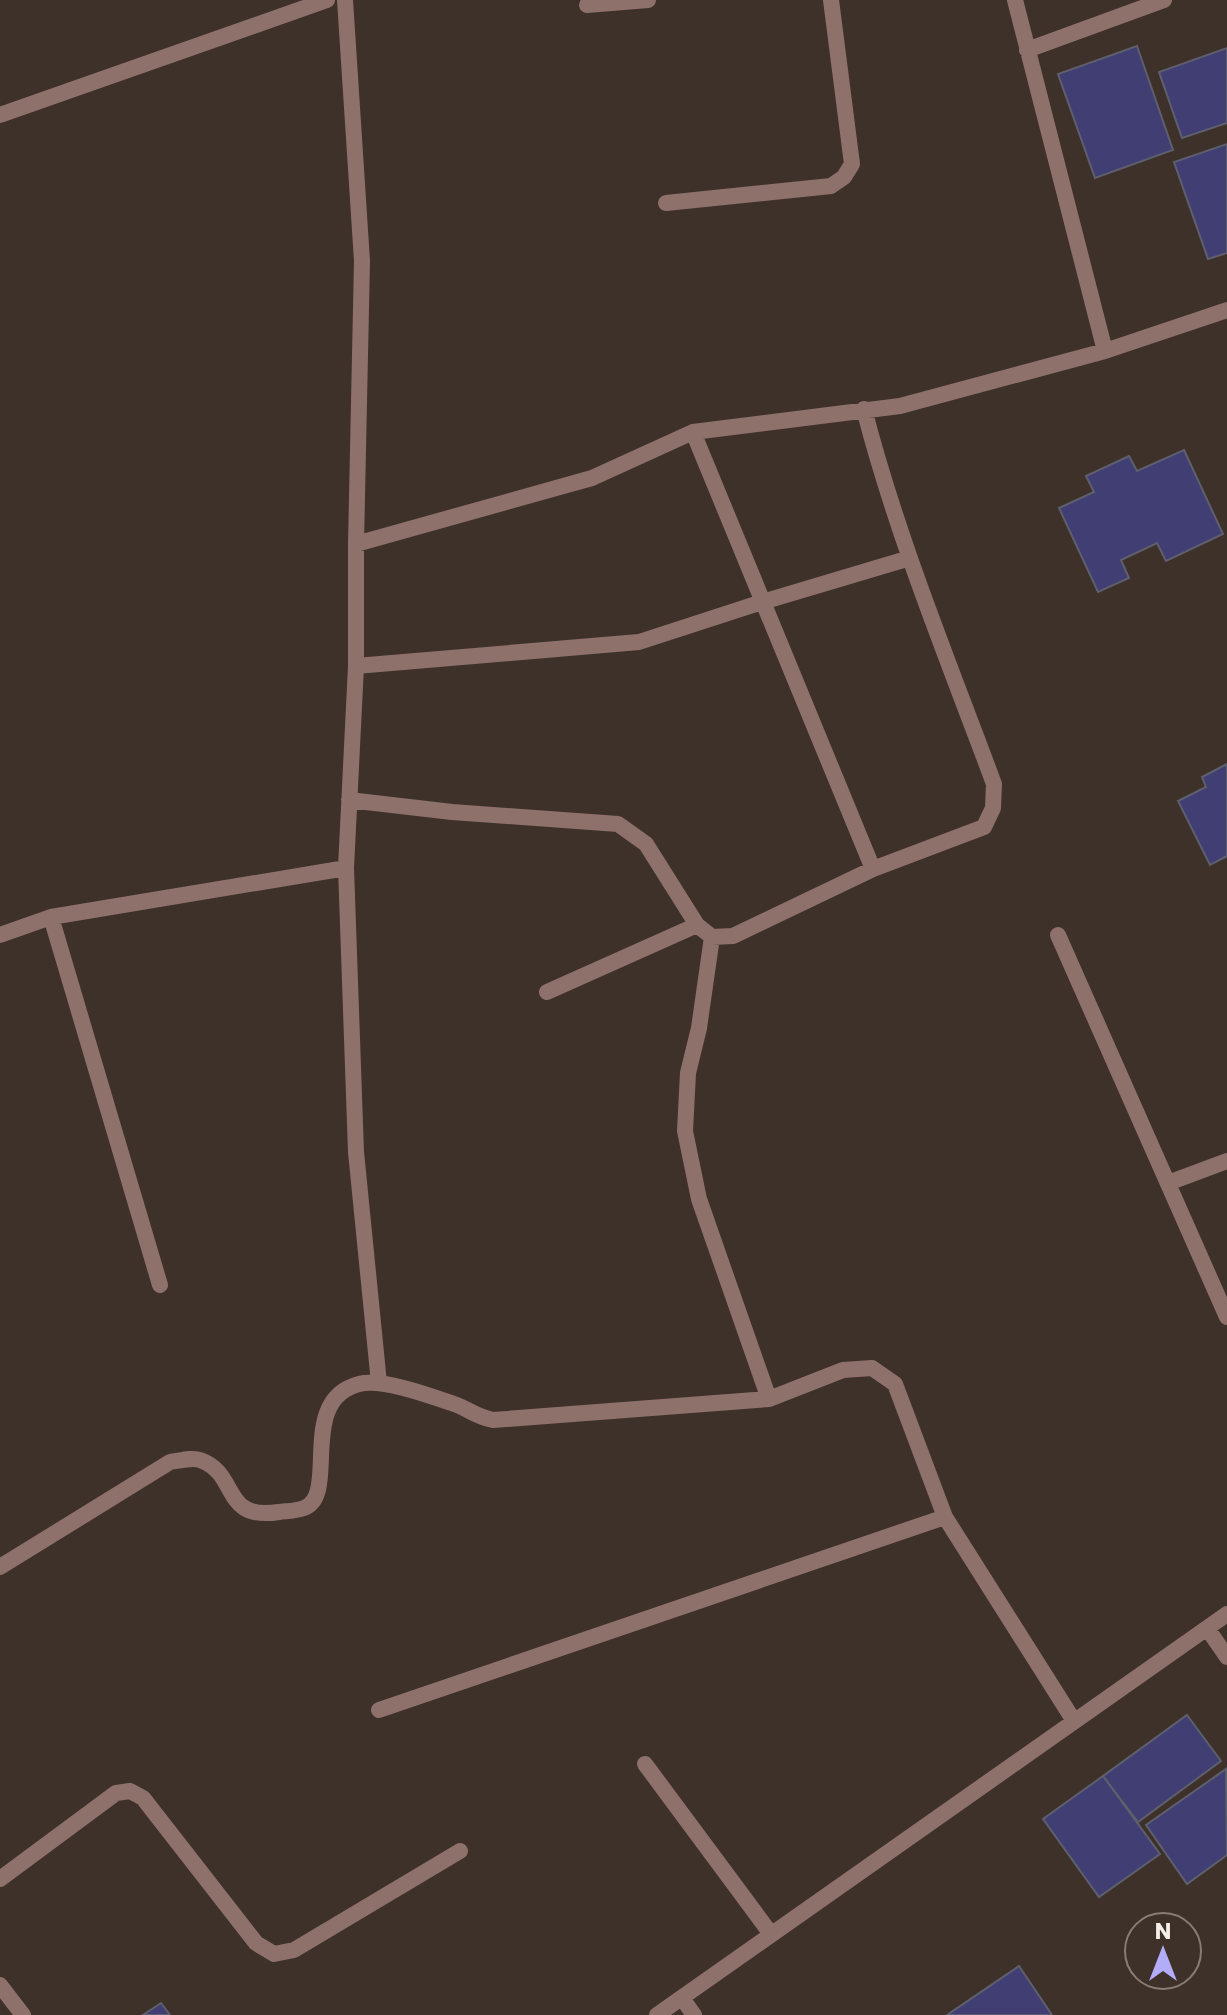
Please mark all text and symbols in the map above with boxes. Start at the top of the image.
north arrow [1123,1911,1203,1991]
text: N [1155,1916,1171,1947]

